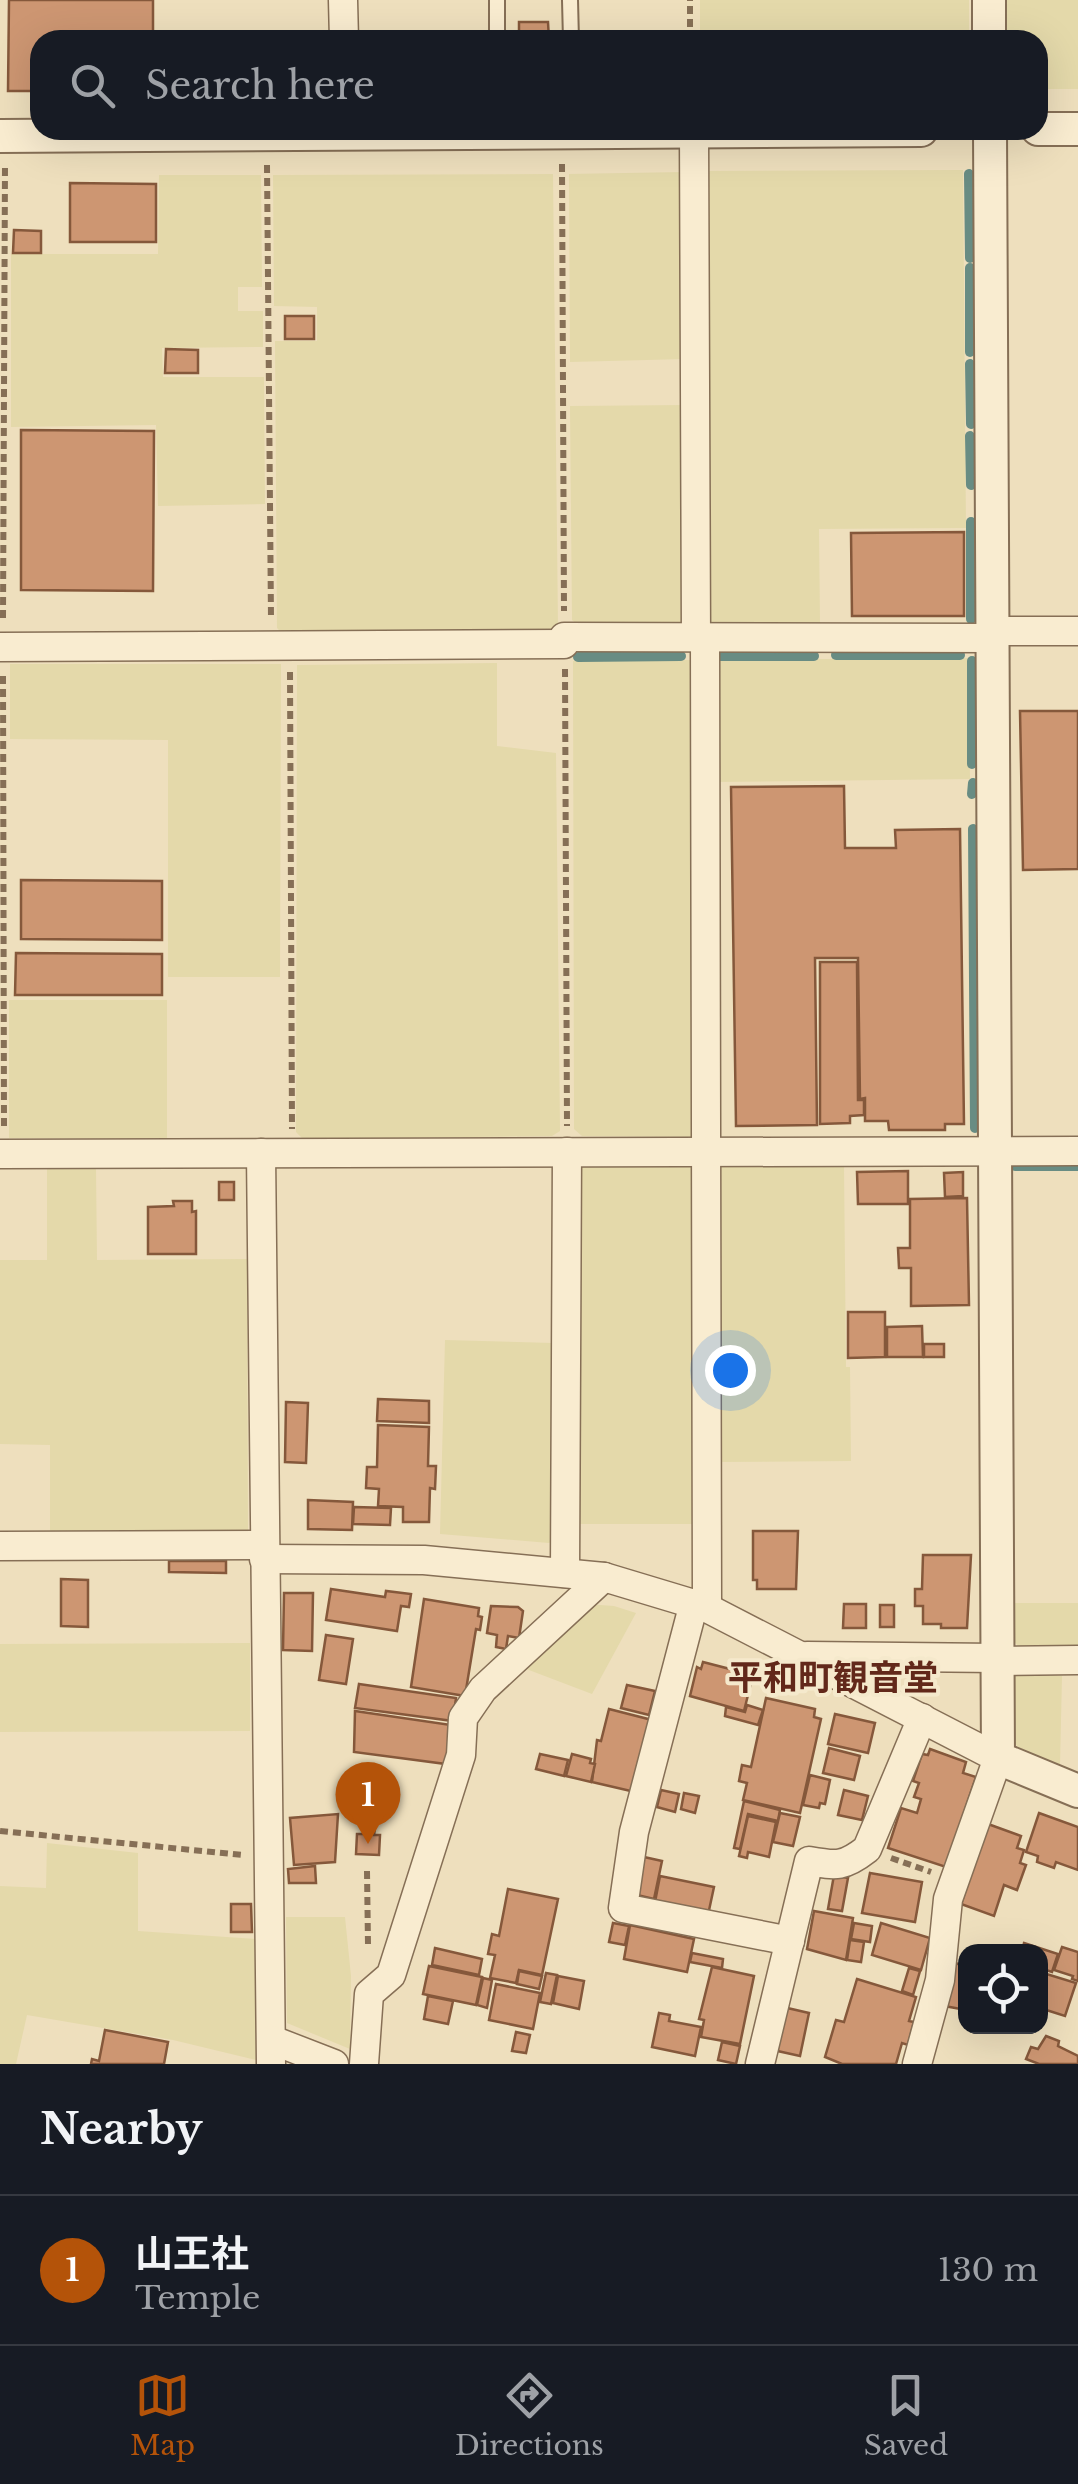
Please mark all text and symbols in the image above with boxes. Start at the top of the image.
search box [30,30,1048,140]
icon: search [65,58,120,113]
text: Search here [145,62,375,109]
your location [705,1345,756,1396]
district label: 平和町観音堂 [728,1656,938,1699]
pin: 1 [336,1762,400,1844]
map controls [958,1944,1048,2034]
button: locate [958,1944,1048,2034]
text: Nearby [40,2103,203,2155]
text: 山王社 [135,2230,249,2277]
text: 1 [66,2250,79,2290]
text: 130 m [938,2250,1038,2290]
text: Temple [135,2278,260,2318]
tab: Map [130,2368,195,2463]
tab: Directions [455,2368,604,2463]
tab: Saved [864,2368,948,2463]

